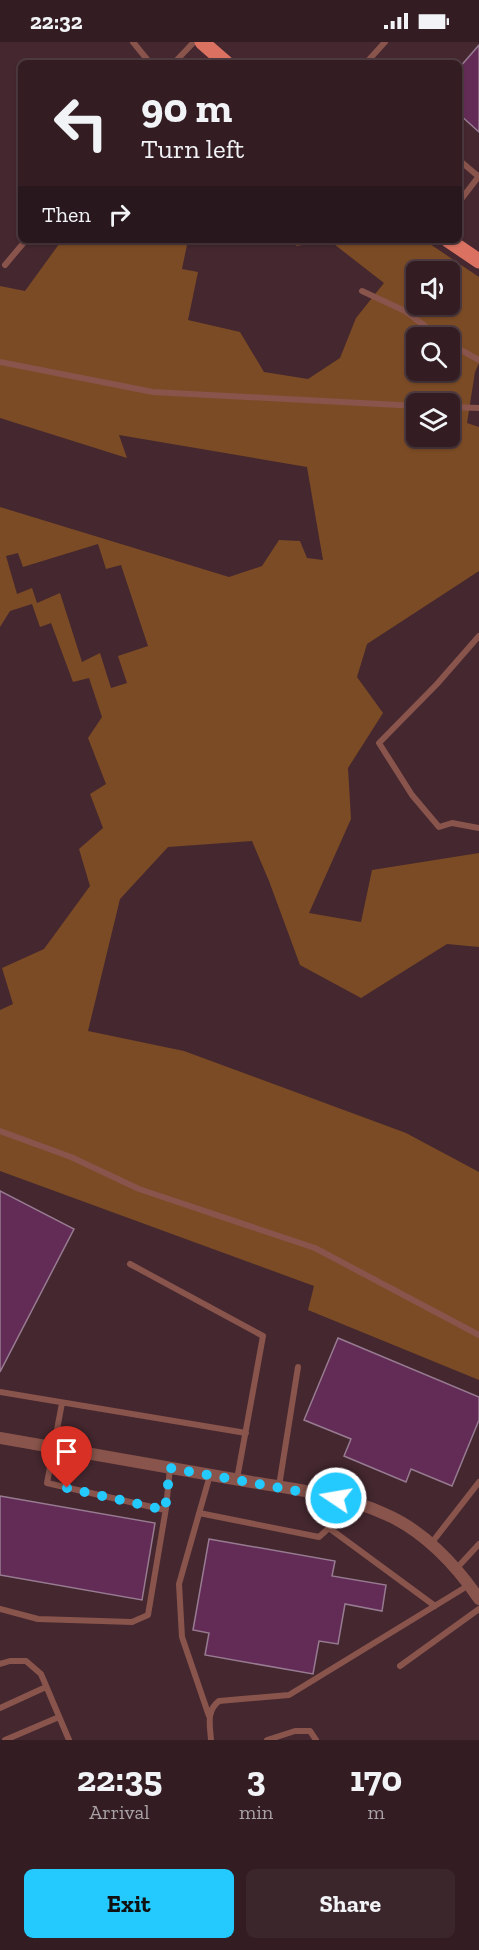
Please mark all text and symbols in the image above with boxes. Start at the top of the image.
text: 22:32 [30,8,83,35]
text: 90 m [141,82,232,133]
icon: left [42,84,120,162]
text: Turn left [141,133,244,165]
icon: right [103,198,136,231]
text: Then [42,201,91,228]
map controls [406,261,460,447]
button: sound [406,261,460,315]
button: search [406,327,460,381]
button: layers [406,393,460,447]
pin [41,1426,92,1488]
icon: arrive [50,1435,83,1468]
position arrow [304,1466,368,1530]
text: 22:35 [77,1757,162,1800]
text: 3 [246,1757,266,1800]
text: 170 [350,1757,402,1800]
text: Arrival [89,1800,150,1824]
text: min [239,1800,273,1824]
text: m [367,1800,385,1824]
button: Exit [24,1869,234,1938]
button: Share [246,1869,455,1938]

